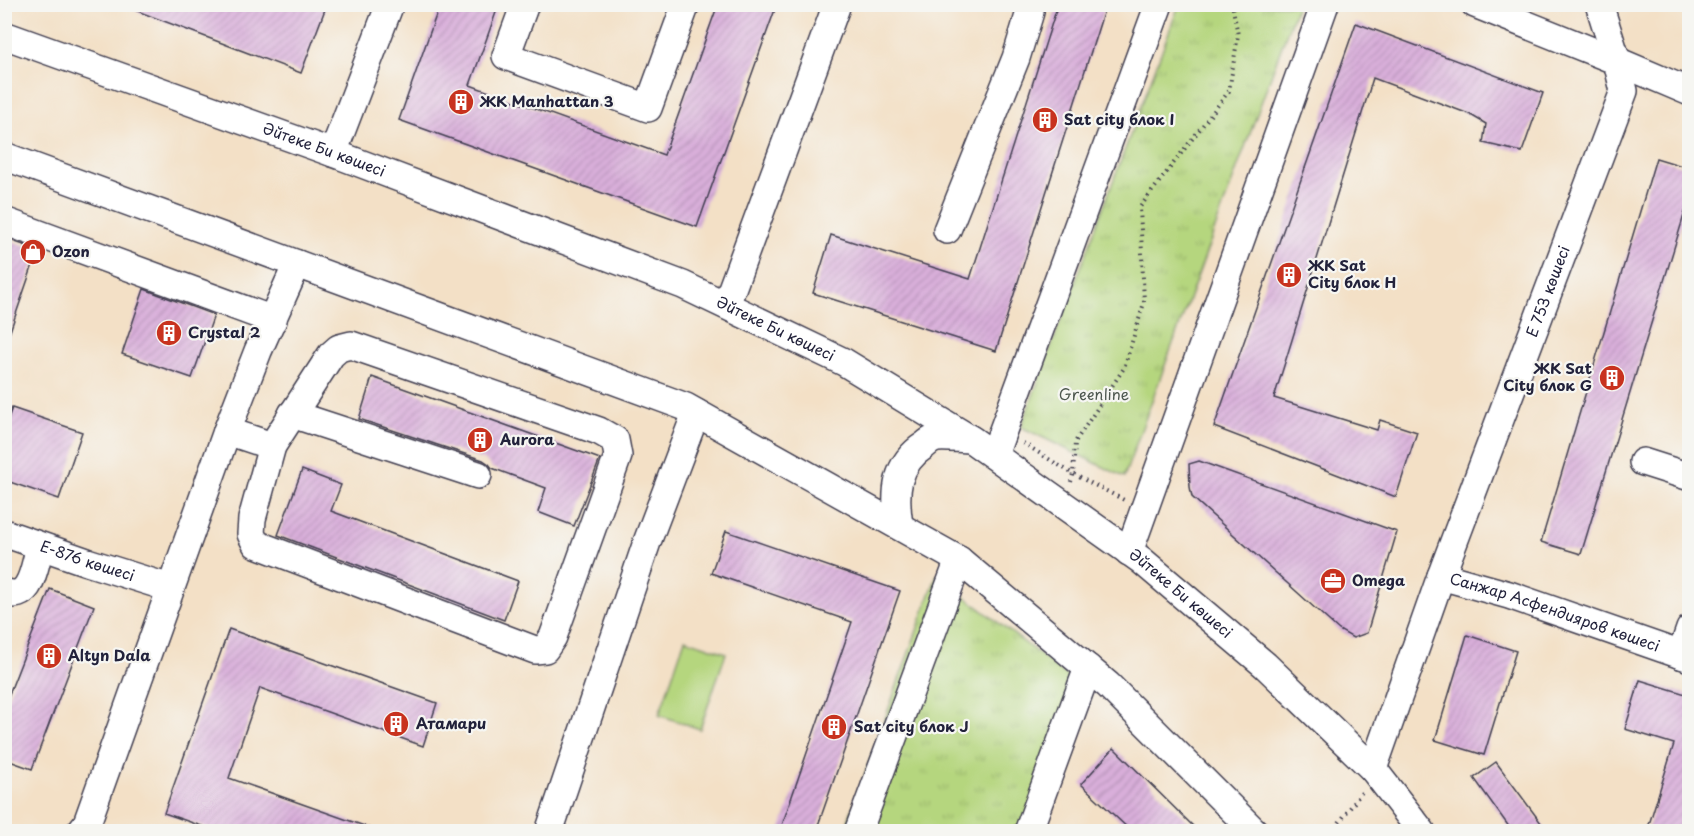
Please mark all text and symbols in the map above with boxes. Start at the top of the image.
building icon: ЖК Manhattan 3 [446,87,476,117]
place label: ЖК Manhattan 3 [479,89,614,112]
building icon: Sat city блок I [1030,105,1060,135]
place label: Sat city блок I [1064,107,1174,130]
street label: Әйтеке Би көшесі [260,116,389,182]
shop icon: Ozon [18,237,48,267]
place label: Ozon [52,239,90,262]
street label: Е 753 көшесі [1519,242,1575,340]
place label: ЖК Sat City блок H [1307,253,1396,293]
building icon: ЖК Sat City блок H [1274,260,1304,290]
street label: Әйтеке Би көшесі [713,290,839,366]
building icon: Crystal 2 [154,318,184,348]
place label: Crystal 2 [188,320,261,343]
place label: ЖК Sat City блок G [1503,356,1592,396]
building icon: ЖК Sat City блок G [1597,363,1627,393]
park label: Greenline [1059,382,1129,405]
building icon: Aurora [465,425,495,455]
place label: Aurora [499,427,555,450]
street label: Е-876 көшесі [37,534,138,586]
street label: Әйтеке Би көшесі [1125,542,1238,643]
office icon: Omega [1318,566,1348,596]
street label: Санжар Асфендияров көшесі [1447,566,1663,657]
place label: Omega [1352,568,1405,591]
building icon: Altyn Dala [34,641,64,671]
place label: Altyn Dala [68,643,151,666]
building icon: Атамари [381,709,411,739]
place label: Атамари [416,711,487,734]
building icon: Sat city блок J [819,712,849,742]
place label: Sat city блок J [854,714,969,737]

